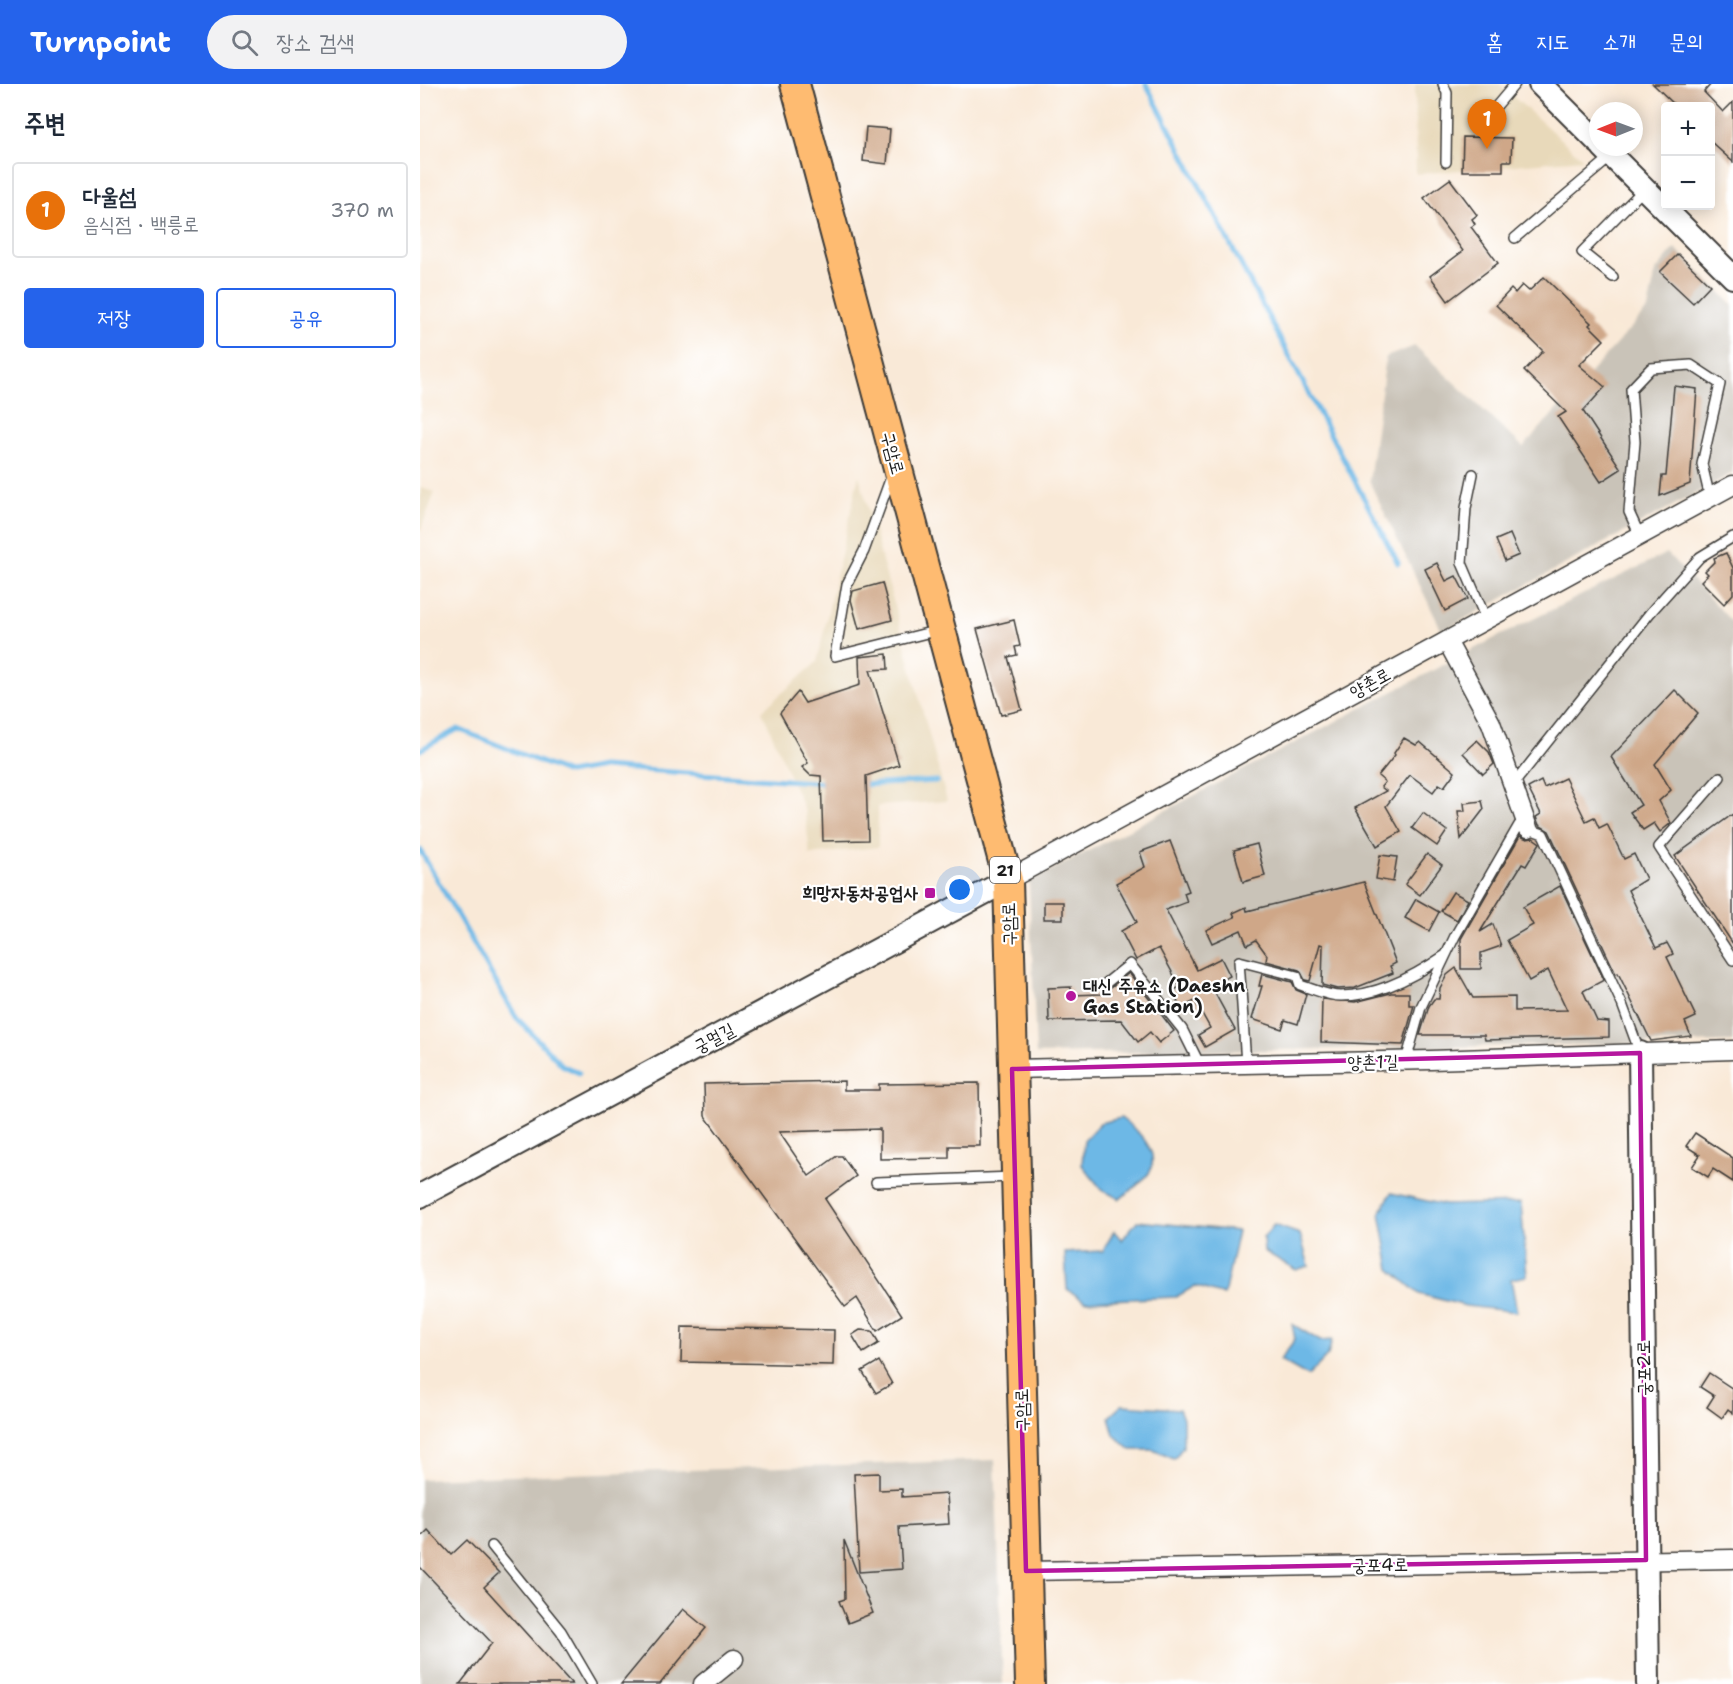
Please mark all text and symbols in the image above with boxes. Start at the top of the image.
search box [207,15,627,69]
text: Turnpoint [30,23,171,61]
icon: search [228,26,261,59]
text: 장소 검색 [276,28,354,57]
text: 홈 [1486,28,1503,56]
text: 지도 [1536,28,1569,56]
text: 소개 [1602,28,1636,56]
text: 문의 [1669,28,1703,56]
pin: 1 [1468,100,1506,149]
north arrow [1589,102,1643,156]
map controls [1661,102,1715,210]
button: + [1661,102,1715,156]
text: 주변 [24,105,66,140]
button: − [1661,156,1715,210]
text: 다울섬 [83,182,136,211]
text: 1 [41,197,50,223]
text: 370 m [330,197,394,223]
text: 음식점 · 백릉로 [83,211,199,237]
button: 저장 [24,288,204,348]
button: 공유 [216,288,396,348]
street label: 구암로 [876,429,910,477]
street label: 양촌로 [1345,662,1395,704]
road number: 21 [990,857,1020,883]
your location [945,875,974,904]
place label: 희망자동차공업사 [802,881,919,905]
marker: 희망자동차공업사 [923,886,937,900]
street label: 구암로 [997,902,1021,946]
place label: 대신 주유소 (Daeshn Gas Station) [1083,974,1245,1019]
marker: 대신 주유소 (Daeshn Gas Station) [1064,989,1078,1003]
street label: 궁멀길 [689,1017,739,1059]
street label: 양촌1길 [1347,1050,1399,1074]
street label: 궁포2로 [1632,1340,1656,1396]
street label: 구암로 [1010,1388,1034,1432]
street label: 궁포4로 [1352,1553,1408,1577]

